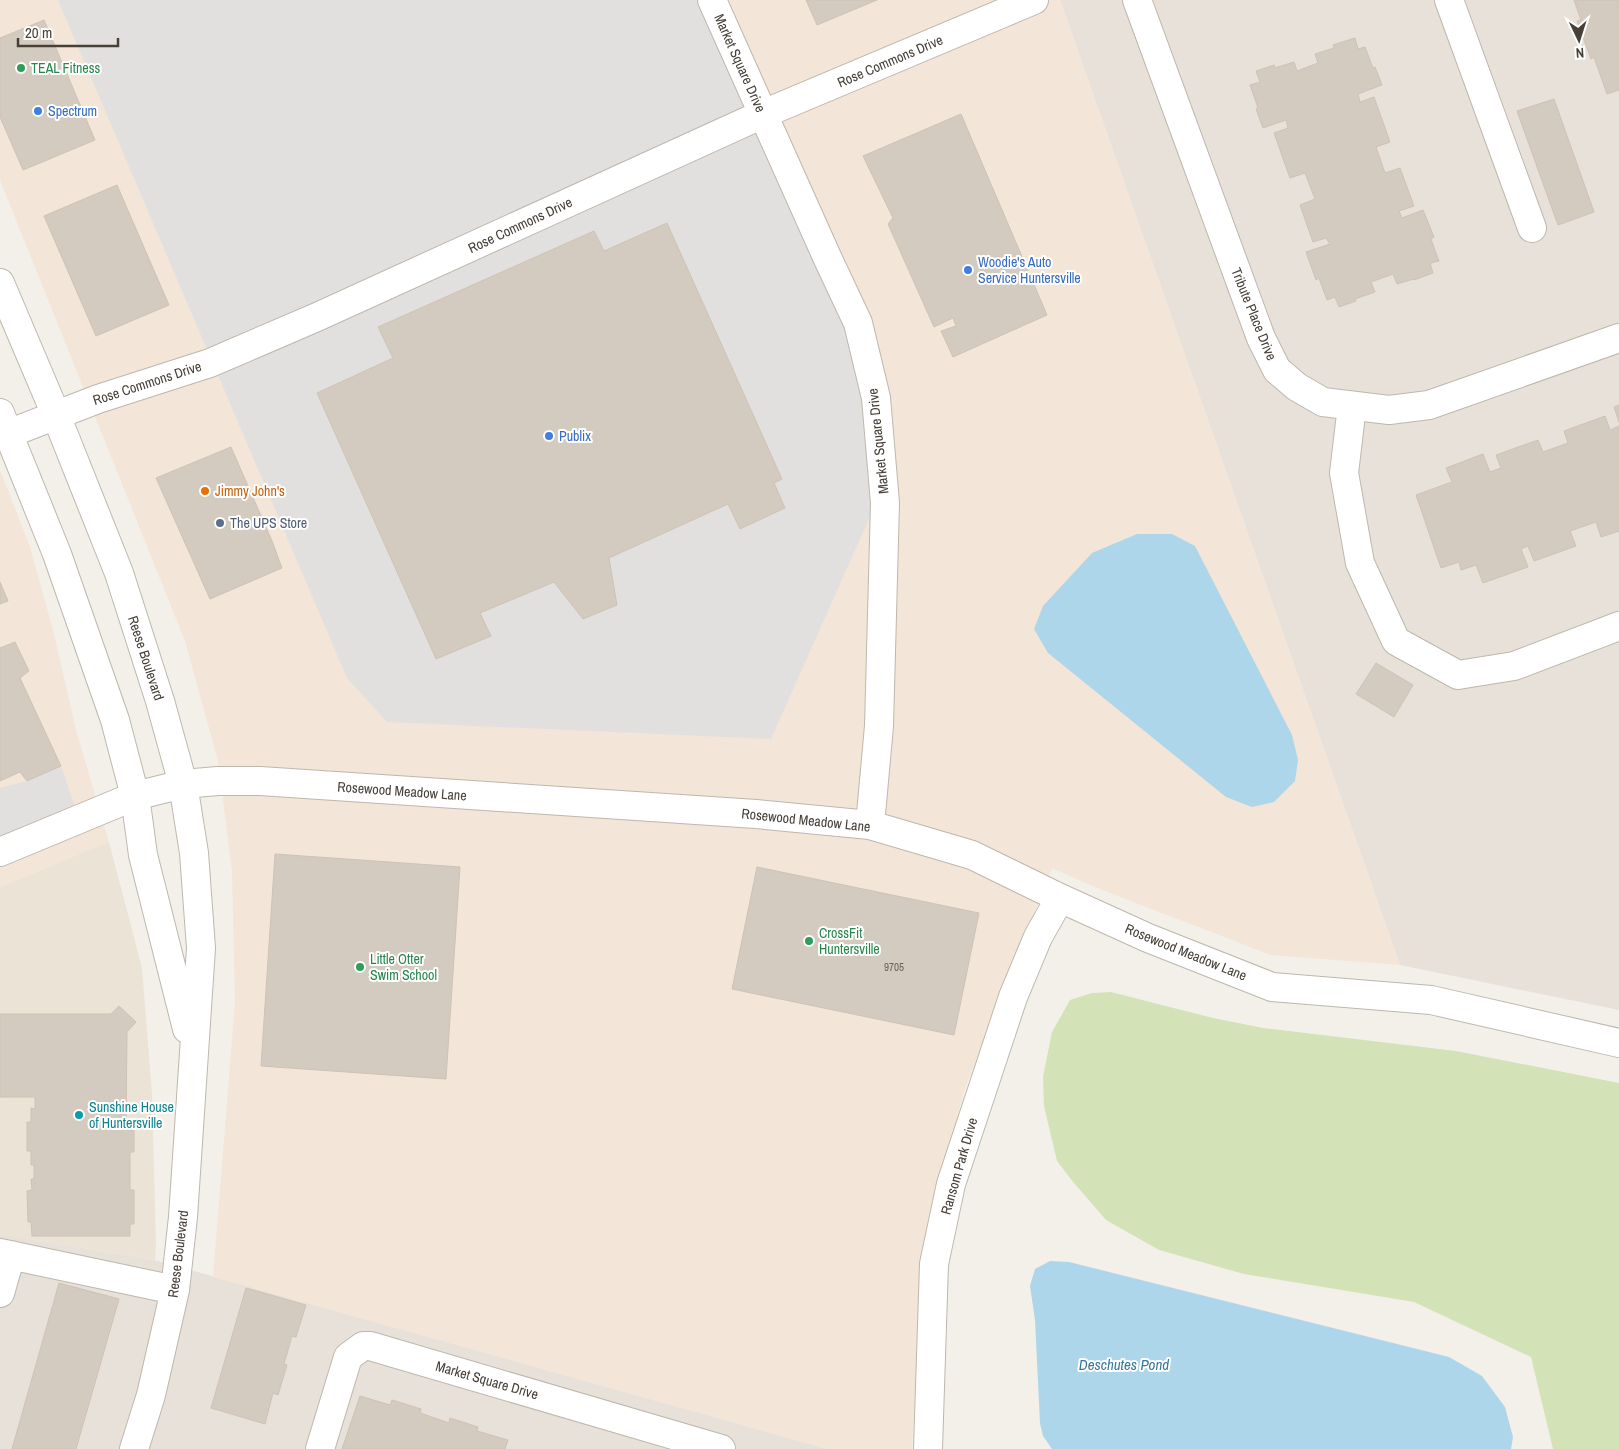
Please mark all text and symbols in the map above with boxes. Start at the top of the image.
street label: Market Square Drive [710,11,770,115]
scale bar [18,15,118,47]
north arrow [1554,15,1604,65]
text: 20 m [25,22,52,43]
street label: Rose Commons Drive [835,31,945,91]
text: N [1575,44,1585,62]
place label: TEAL Fitness [31,59,100,77]
marker: TEAL Fitness [15,62,27,74]
place label: Spectrum [48,102,97,120]
marker: Spectrum [32,105,44,117]
street label: Rose Commons Drive [465,193,575,257]
place label: Woodie's Auto Service Huntersville [978,253,1081,287]
marker: Woodie's Auto Service Huntersville [962,264,974,276]
street label: Tribute Place Drive [1227,265,1281,363]
street label: Rose Commons Drive [91,357,203,409]
street label: Market Square Drive [864,387,892,495]
place label: Publix [559,427,591,445]
marker: Publix [543,430,555,442]
place label: Jimmy John's [215,482,285,500]
marker: Jimmy John's [199,485,211,497]
place label: The UPS Store [230,514,307,532]
marker: The UPS Store [214,517,226,529]
street label: Reese Boulevard [124,613,168,703]
street label: Rosewood Meadow Lane [337,778,467,804]
street label: Rosewood Meadow Lane [741,804,871,836]
street label: Rosewood Meadow Lane [1123,919,1249,985]
place label: CrossFit Huntersville [819,924,880,958]
marker: CrossFit Huntersville [803,935,815,947]
place label: Little Otter Swim School [370,950,437,984]
house number: 9705 [884,960,904,974]
marker: Little Otter Swim School [354,961,366,973]
place label: Sunshine House of Huntersville [89,1098,174,1132]
marker: Sunshine House of Huntersville [73,1109,85,1121]
street label: Ransom Park Drive [937,1115,981,1217]
street label: Reese Boulevard [164,1209,192,1299]
water label: Deschutes Pond [1079,1354,1169,1375]
street label: Market Square Drive [434,1357,540,1403]

